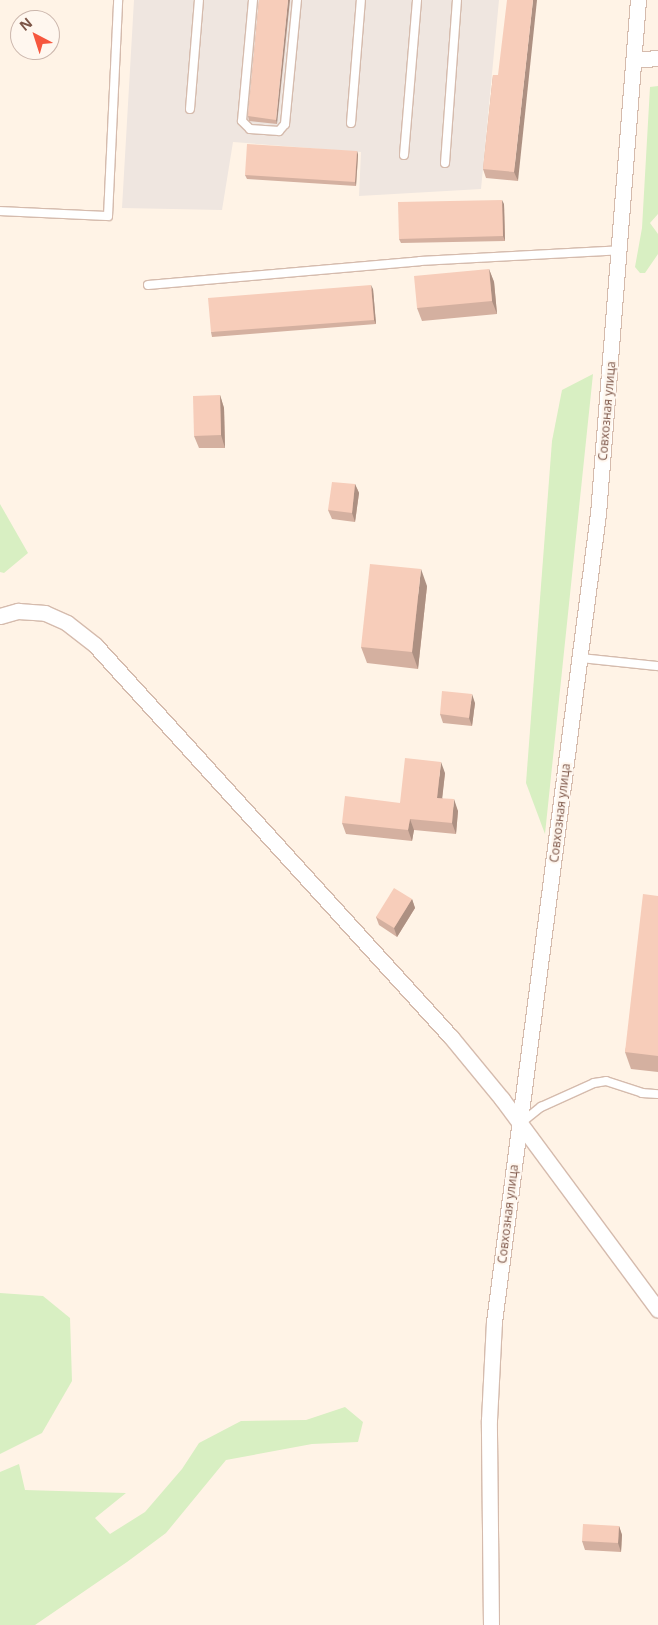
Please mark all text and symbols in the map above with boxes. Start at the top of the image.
north arrow [10,10,60,60]
text: N [15,13,36,35]
street label: Совхозная улица [595,361,619,461]
street label: Совхозная улица [547,763,573,863]
street label: Совхозная улица [495,1164,521,1264]

